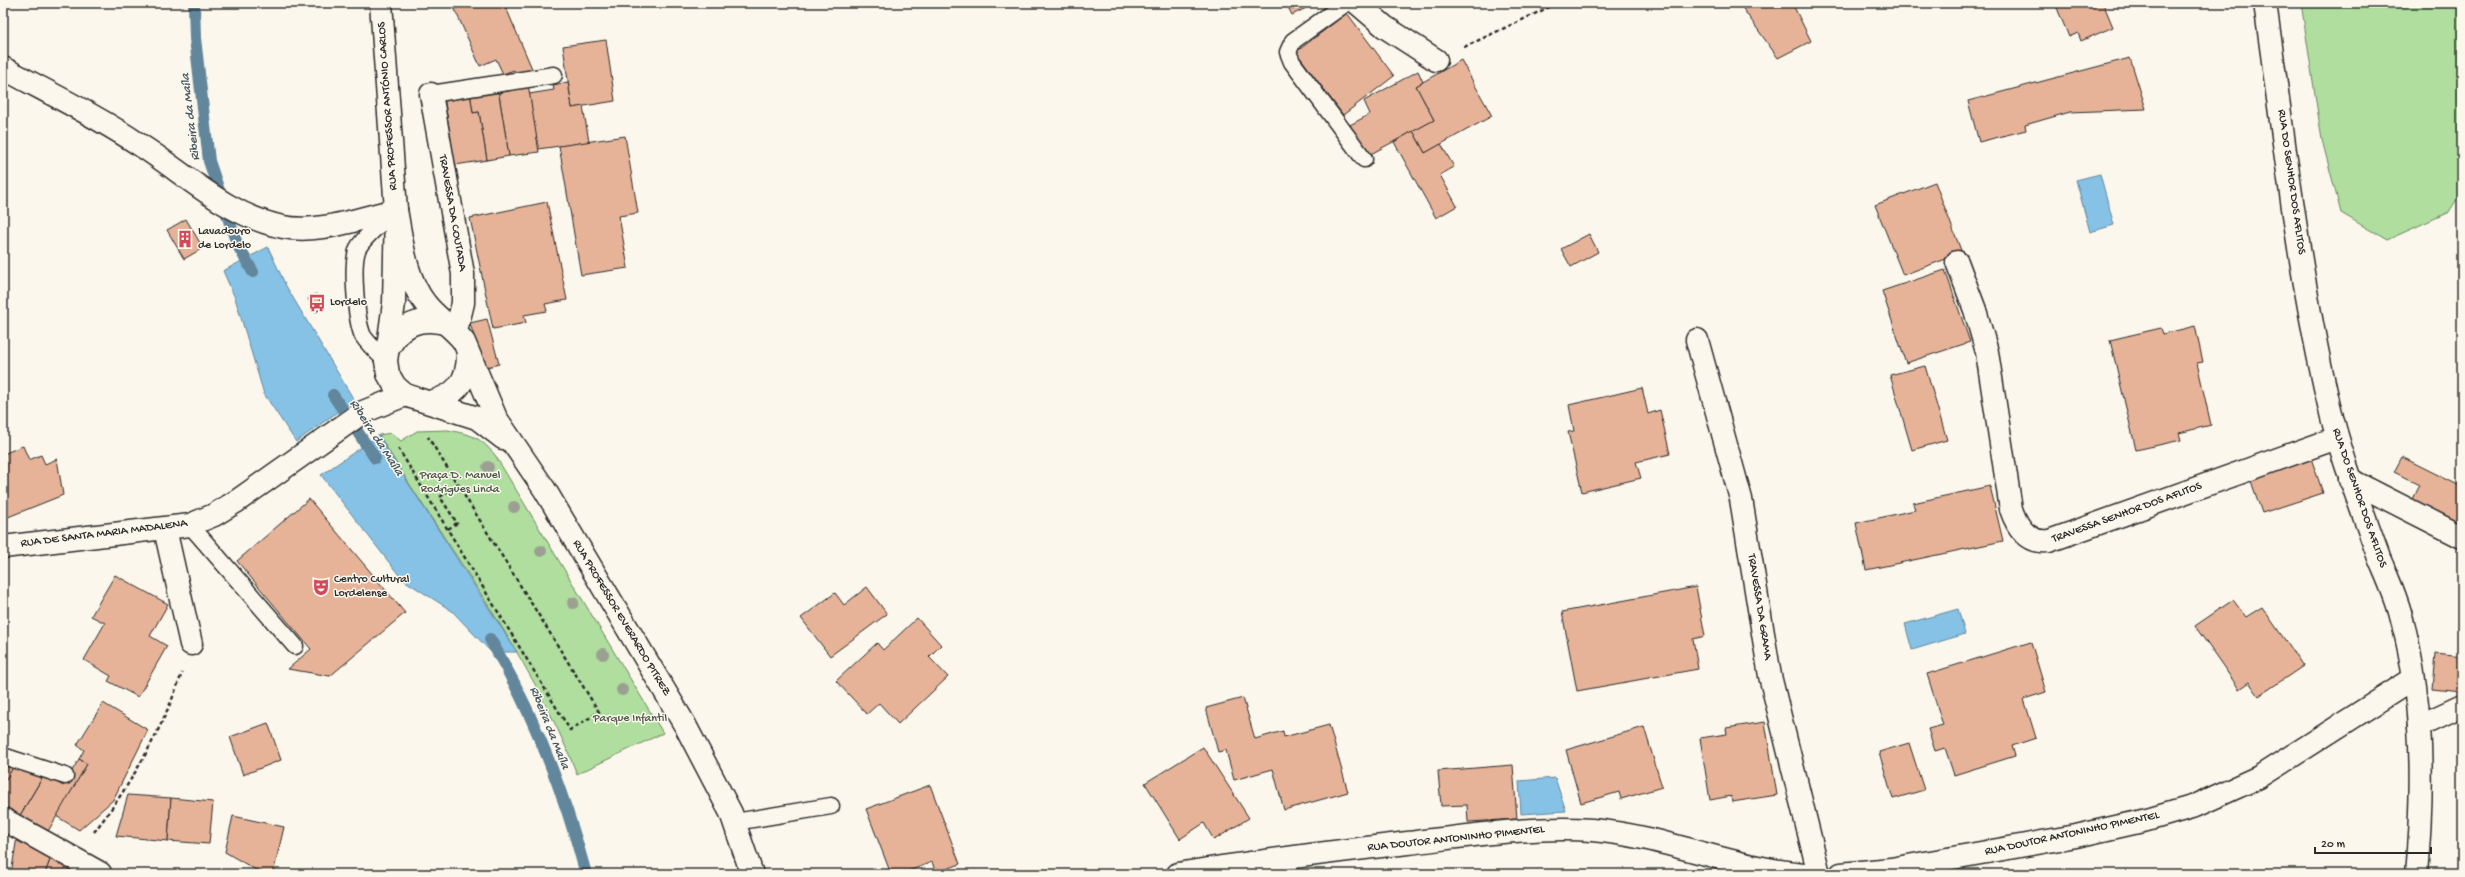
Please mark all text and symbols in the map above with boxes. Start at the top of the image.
street label: RUA PROFESSOR ANTÓNIO CARLOS [375,21,401,191]
water label: Ribeira da Maíla [178,72,204,162]
street label: RUA DO SENHOR DOS AFLITOS [2274,109,2308,256]
street label: TRAVESSA DA COUTADA [435,153,469,273]
place label: Lavadouro de Lordelo [198,225,251,253]
building icon: Lavadouro de Lordelo [175,229,195,249]
bus stop icon: Lordelo [307,293,327,313]
place label: Lordelo [330,296,367,310]
water label: Ribeira da Maíla [346,397,407,480]
street label: RUA DO SENHOR DOS AFLITOS [2329,426,2390,570]
park label: Praça D. Manuel Rodrigues Linda [419,469,501,497]
street label: TRAVESSA SENHOR DOS AFLITOS [2049,479,2204,547]
street label: RUA DE SANTA MARIA MADALENA [20,517,189,551]
street label: RUA PROFESSOR EVERARDO PITREZ [569,538,673,699]
street label: TRAVESSA DA GRAMA [1744,552,1774,662]
place label: Centro Cultural Lordelense [334,573,410,601]
theatre icon: Centro Cultural Lordelense [311,577,331,597]
water label: Ribeira da Maíla [526,684,573,772]
park label: Parque Infantil [592,712,667,726]
street label: RUA DOUTOR ANTONINHO PIMENTEL [1984,809,2161,859]
street label: RUA DOUTOR ANTONINHO PIMENTEL [1367,823,1546,855]
scale bar [2315,829,2431,855]
text: 20 m [2321,838,2346,852]

